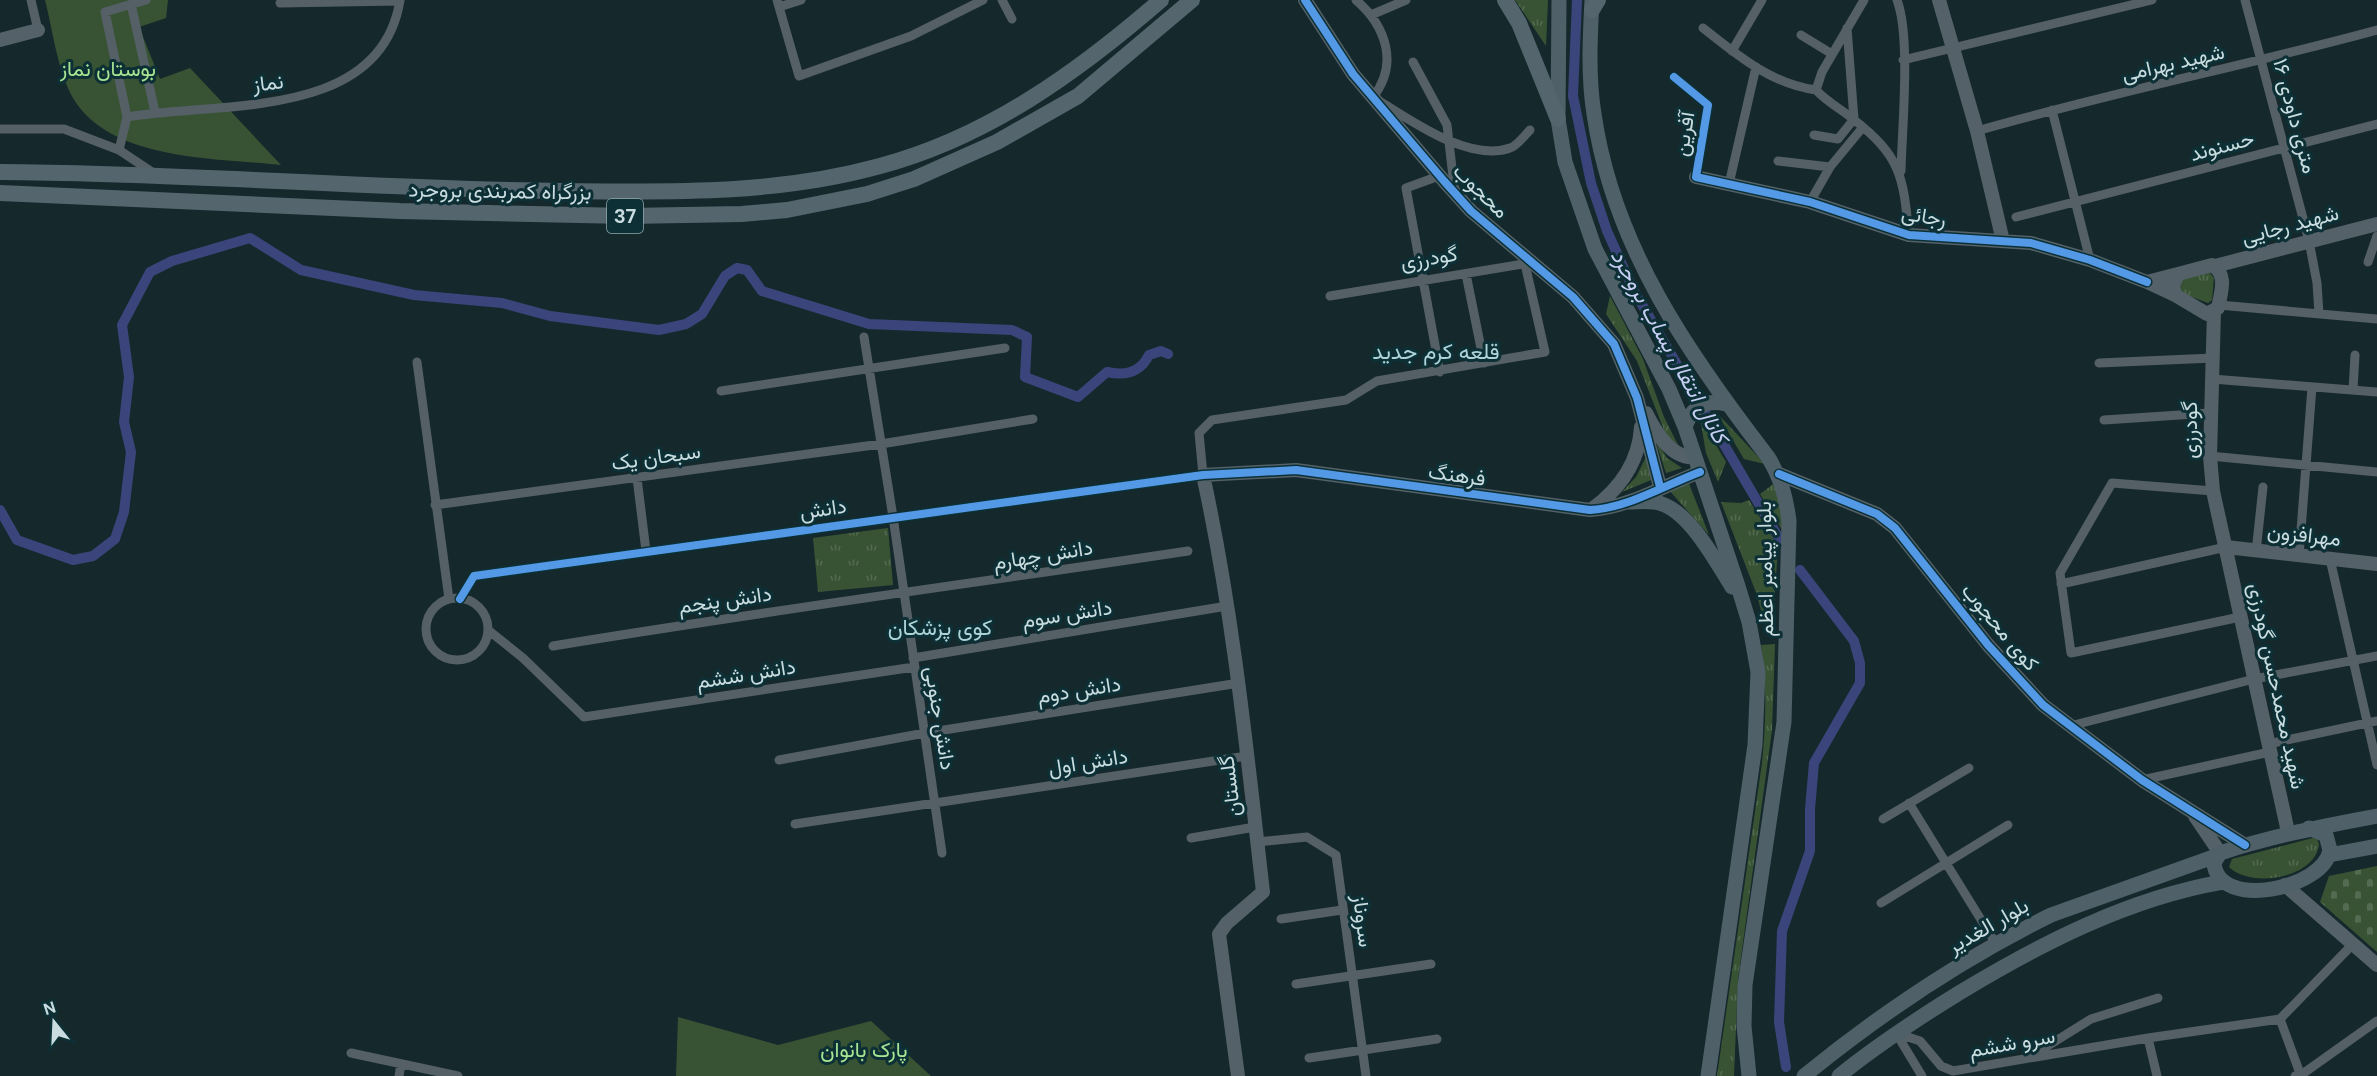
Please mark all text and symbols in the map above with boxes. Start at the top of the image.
street label: شهید بهرامی [2119,38,2227,88]
park label: بوستان نماز [59,55,156,83]
street label: ۱۶ متری داودی [2266,55,2324,177]
street label: نماز [250,67,285,99]
street label: آفرین [1667,107,1702,158]
street label: حسنوند [2187,124,2257,168]
street label: محجوب [1447,157,1515,225]
street label: بزرگراه کمربندی بروجرد [408,175,592,207]
road number: 37 [607,199,643,233]
street label: رجائی [1899,199,1949,233]
street label: شهید رجایی [2238,199,2342,251]
street label: گودرزی [1398,240,1460,276]
water label: کانال انتقال پساب بروجرد [1604,244,1737,451]
district label: قلعه کرم جدید [1372,337,1500,366]
street label: گودرزی [2176,401,2204,459]
street label: سبحان یک [610,437,702,477]
street label: فرهنگ [1427,457,1487,493]
street label: دانش [798,492,848,526]
street label: بلوار پیامبر اعظم [1750,501,1780,637]
street label: مهرافزون [2266,517,2342,553]
street label: دانش چهارم [991,533,1095,577]
street label: کوی محجوب [1955,577,2045,677]
street label: دانش پنجم [677,580,773,620]
street label: شهید محمدحسن گودرزی [2241,580,2313,792]
street label: دانش سوم [1020,593,1114,635]
district label: کوی پزشکان [888,613,993,642]
street label: دانش ششم [694,652,798,696]
street label: دانش جنوبی [918,664,962,772]
street label: دانش دوم [1035,670,1123,710]
street label: دانش اول [1046,742,1130,782]
street label: گلستان [1212,754,1248,818]
street label: سروناز [1346,892,1380,949]
street label: بلوار الغدیر [1941,892,2034,961]
north arrow [24,992,84,1052]
text: N [41,996,58,1020]
street label: سرو ششم [1967,1022,2057,1064]
park label: پارک بانوان [820,1036,908,1064]

